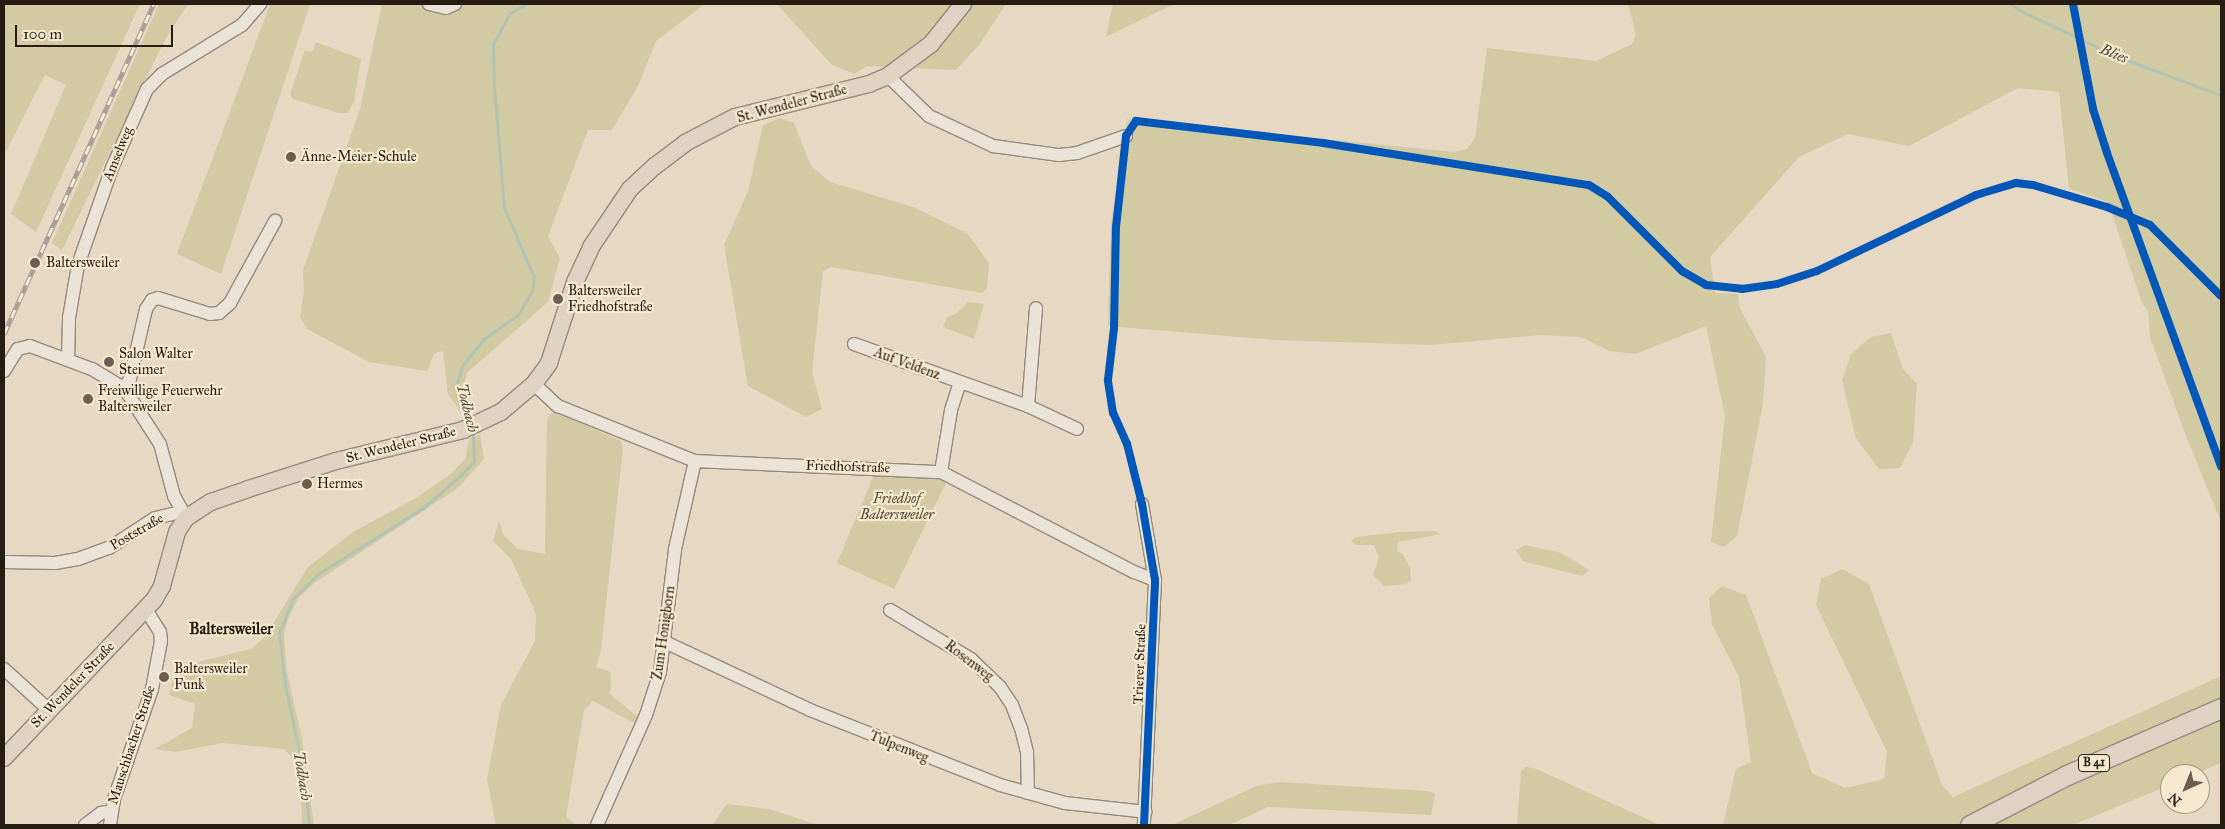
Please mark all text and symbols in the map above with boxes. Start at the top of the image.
scale bar [18,15,175,47]
text: 100 m [23,25,62,43]
water label: Blies [2097,40,2131,68]
street label: St. Wendeler Straße [735,81,849,127]
street label: Amselweg [100,124,136,184]
place label: Änne-Meier-Schule [301,149,417,165]
marker: Änne-Meier-Schule [285,151,297,163]
place label: Baltersweiler [46,255,120,271]
marker: Baltersweiler [28,256,42,270]
place label: Baltersweiler Friedhofstraße [568,283,653,316]
marker: Baltersweiler Friedhofstraße [552,293,564,305]
street label: Auf Veldenz [871,344,943,384]
place label: Salon Walter Steimer [119,346,193,378]
marker: Salon Walter Steimer [103,356,115,368]
water label: Todbach [452,382,482,434]
place label: Freiwillige Feuerwehr Baltersweiler [98,383,222,416]
marker: Freiwillige Feuerwehr Baltersweiler [82,393,94,405]
street label: St. Wendeler Straße [344,423,458,467]
street label: Friedhofstraße [805,457,891,477]
place label: Hermes [317,476,363,492]
marker: Hermes [301,478,313,490]
park label: Friedhof Baltersweiler [860,491,934,524]
street label: Poststraße [107,510,167,554]
street label: Zum Honigborn [649,585,679,681]
district label: Baltersweiler [189,619,273,639]
street label: Trierer Straße [1130,623,1150,705]
street label: Rosenweg [941,637,997,685]
street label: St. Wendeler Straße [28,639,118,731]
place label: Baltersweiler Funk [174,661,248,694]
marker: Baltersweiler Funk [158,671,170,683]
street label: Mauschbacher Straße [105,683,159,807]
street label: Tulpenweg [867,728,931,766]
water label: Todbach [289,750,315,802]
road number: B 41 [2078,754,2110,772]
north arrow [2160,764,2210,814]
text: N [2165,789,2185,810]

